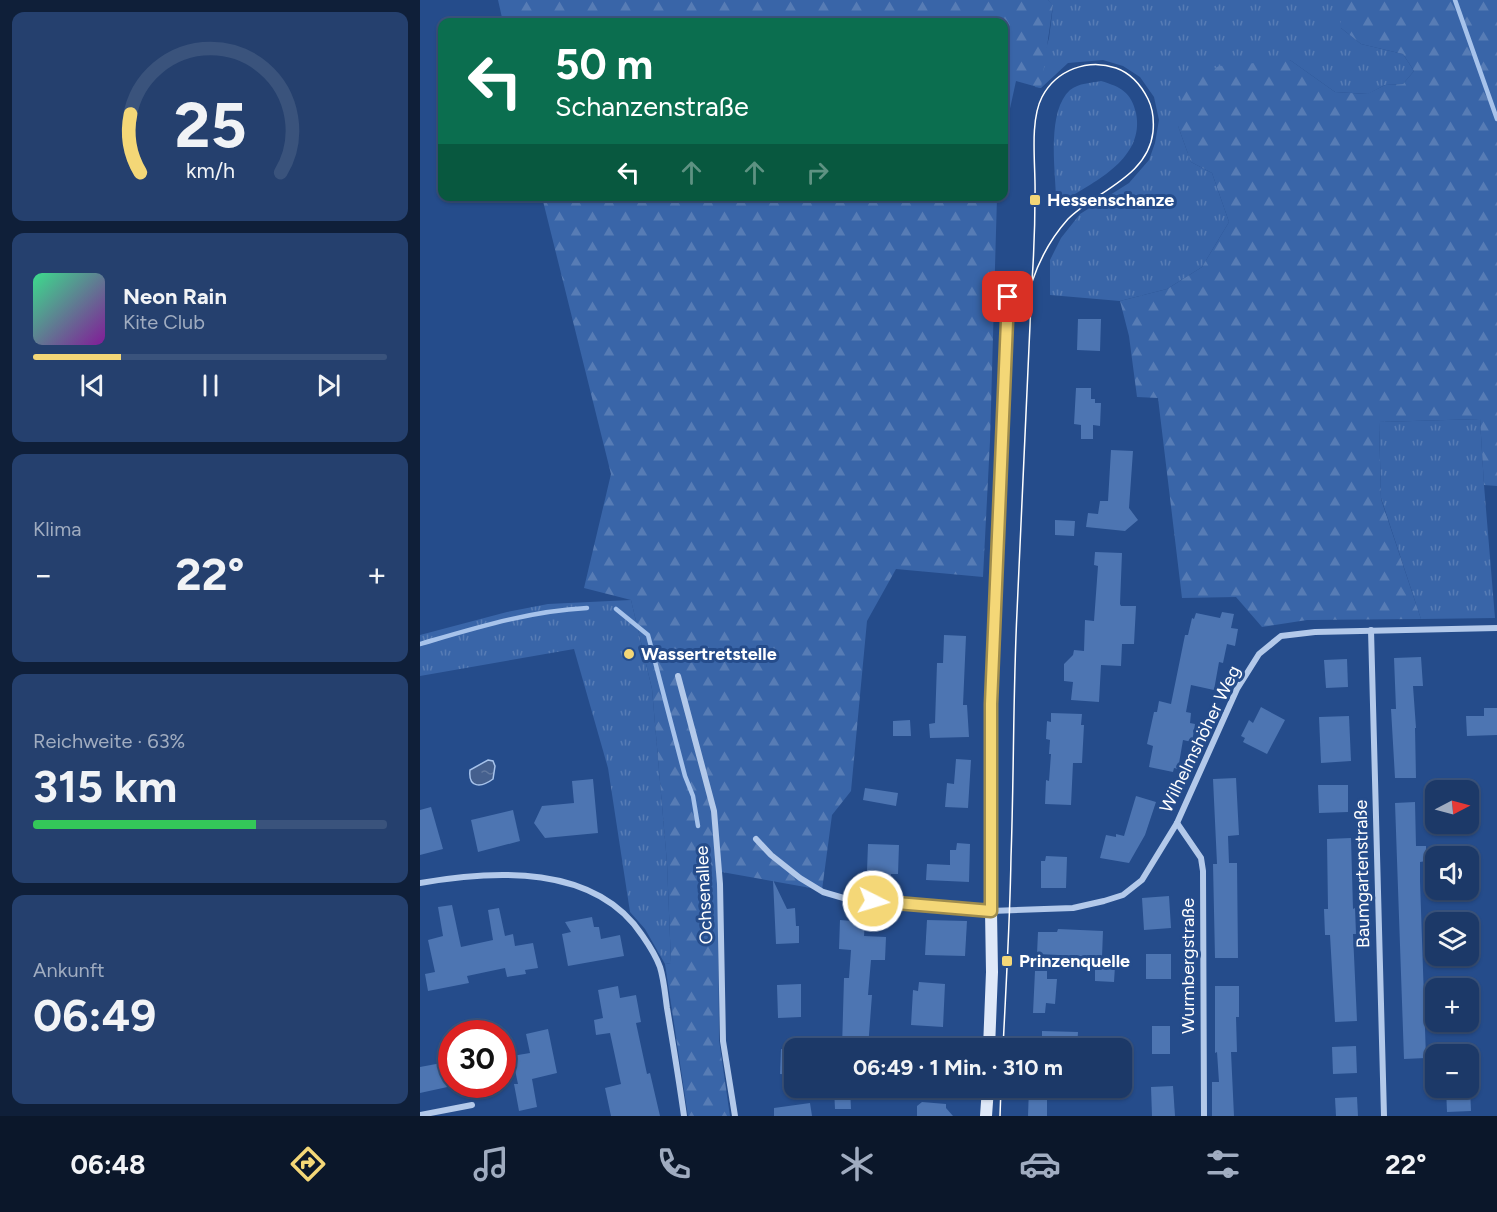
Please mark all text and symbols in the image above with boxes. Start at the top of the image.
text: 50 m [555,39,653,90]
icon: left [456,42,534,120]
text: 25 [174,89,246,164]
text: Schanzenstraße [555,90,749,123]
icon: left [612,156,645,189]
icon: ahead [675,156,708,189]
icon: ahead [738,156,771,189]
icon: right [801,156,834,189]
text: km/h [186,159,234,184]
place label: Hessenschanze [1047,189,1174,211]
marker: Hessenschanze [1028,193,1042,207]
pin [982,271,1033,322]
icon: arrive [991,280,1024,313]
text: Neon Rain [123,283,227,310]
text: Kite Club [123,310,205,334]
icon: previous [76,369,109,402]
icon: pause [194,369,227,402]
icon: next [312,369,345,402]
text: Klima [33,517,81,541]
text: 22° [175,547,245,601]
text: − [33,555,54,594]
text: + [366,555,387,594]
place label: Wassertretstelle [641,643,777,665]
marker: Wassertretstelle [622,647,636,661]
street label: Wilhelmshöher Weg [1155,662,1245,816]
text: Reichweite · 63% [33,729,185,753]
text: 315 km [33,759,177,813]
north arrow [1425,780,1479,834]
map controls [1425,780,1479,1098]
street label: Baumgartenstraße [1350,799,1374,948]
street label: Ochsenallee [690,845,718,945]
button: sound [1425,846,1479,900]
position arrow [841,869,905,933]
street label: Wurmbergstraße [1177,898,1199,1034]
button: layers [1425,912,1479,966]
place label: Prinzenquelle [1019,950,1130,972]
marker: Prinzenquelle [1000,954,1014,968]
text: Ankunft [33,958,105,982]
button: + [1425,978,1479,1032]
text: 06:49 [33,988,156,1042]
speed limit sign: 30 [438,1020,516,1098]
button: − [1425,1044,1479,1098]
text: 06:49 · 1 Min. · 310 m [853,1054,1063,1081]
icon: directions [287,1143,329,1185]
icon: music [470,1143,512,1185]
icon: phone [653,1143,695,1185]
icon: climate [836,1143,878,1185]
icon: car [1019,1143,1061,1185]
icon: filters [1202,1143,1244,1185]
text: 06:48 [71,1148,145,1181]
text: 22° [1385,1148,1426,1181]

